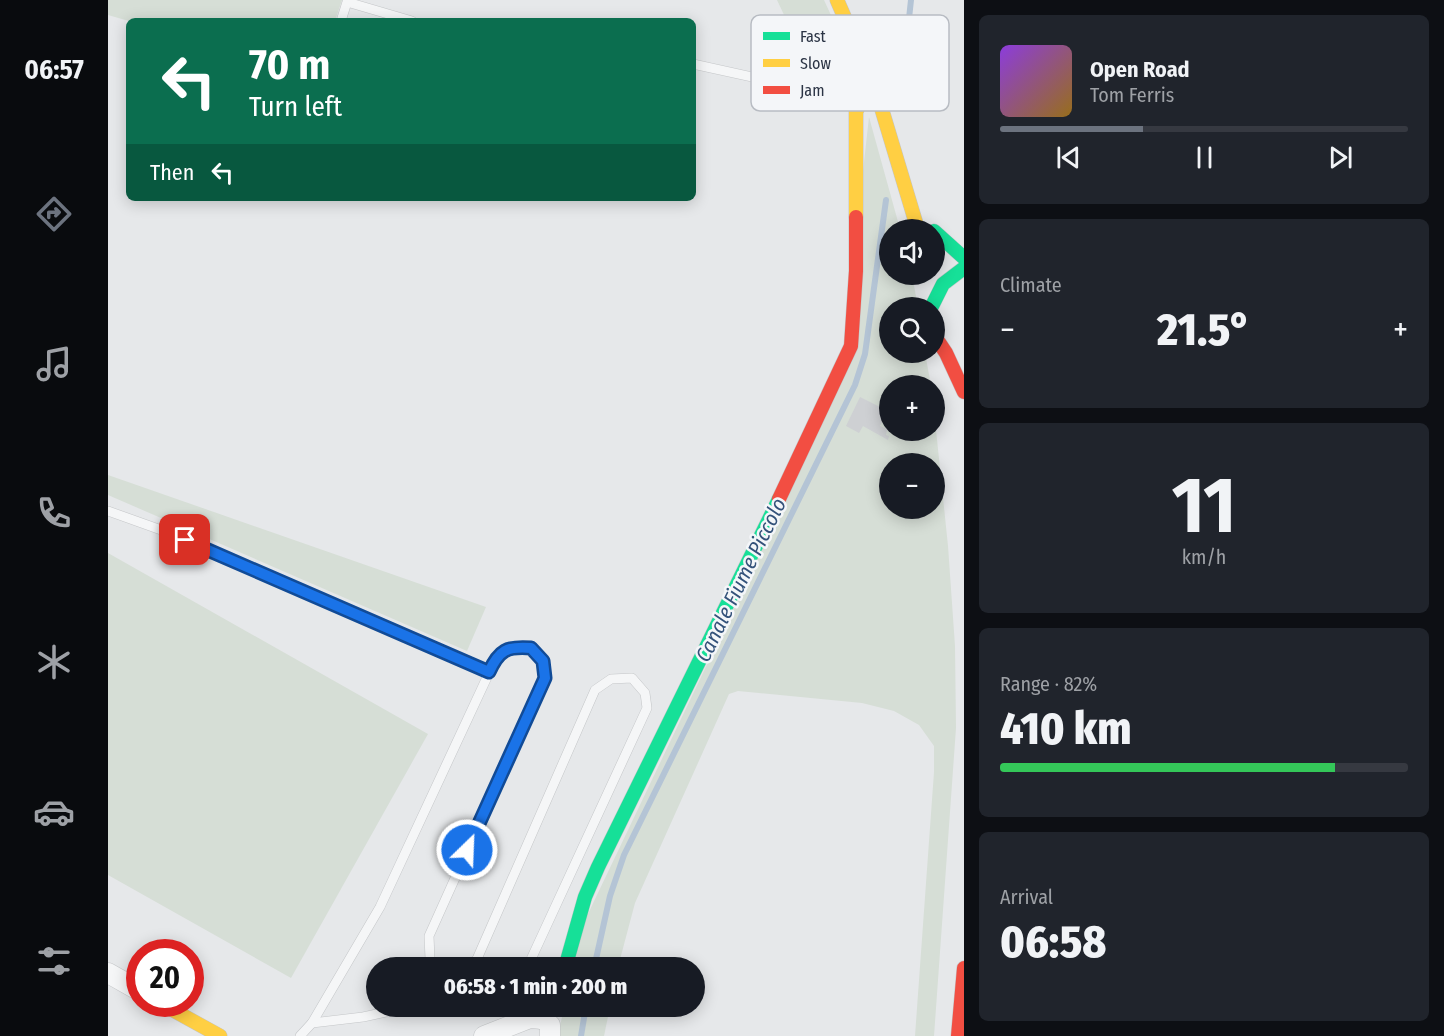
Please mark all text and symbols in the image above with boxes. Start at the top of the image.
legend [751,15,949,111]
text: Fast [800,27,827,46]
text: 70 m [249,40,330,90]
icon: left [150,42,228,120]
text: 06:57 [24,54,84,86]
text: Slow [800,54,831,73]
text: Open Road [1090,56,1190,83]
text: Jam [800,81,825,100]
text: Tom Ferris [1090,83,1174,107]
text: Turn left [249,91,342,123]
icon: previous [1052,141,1085,174]
icon: pause [1188,141,1221,174]
icon: next [1324,141,1357,174]
icon: left [206,156,239,189]
text: Then [150,159,194,186]
icon: directions [33,193,75,235]
map controls [879,219,945,519]
button: sound [879,219,945,285]
text: Climate [1000,273,1062,297]
button: search [879,297,945,363]
text: 21.5° [1157,303,1251,357]
text: − [1000,310,1015,350]
text: + [1393,310,1408,350]
icon: music [33,343,75,385]
button: + [879,375,945,441]
button: − [879,453,945,519]
text: 11 [1172,459,1236,553]
icon: phone [33,492,75,534]
water label: Canale Fiume Piccolo [690,494,792,666]
pin [159,514,210,565]
icon: arrive [168,523,201,556]
text: km/h [1182,545,1226,569]
icon: climate [33,641,75,683]
text: Range · 82% [1000,672,1097,696]
text: 410 km [1000,702,1132,756]
icon: car [33,791,75,833]
position arrow [435,818,499,882]
text: Arrival [1000,885,1053,909]
text: 06:58 [1000,915,1106,969]
speed limit sign: 20 [126,939,204,1017]
icon: filters [33,940,75,982]
text: 06:58 · 1 min · 200 m [444,973,627,1000]

